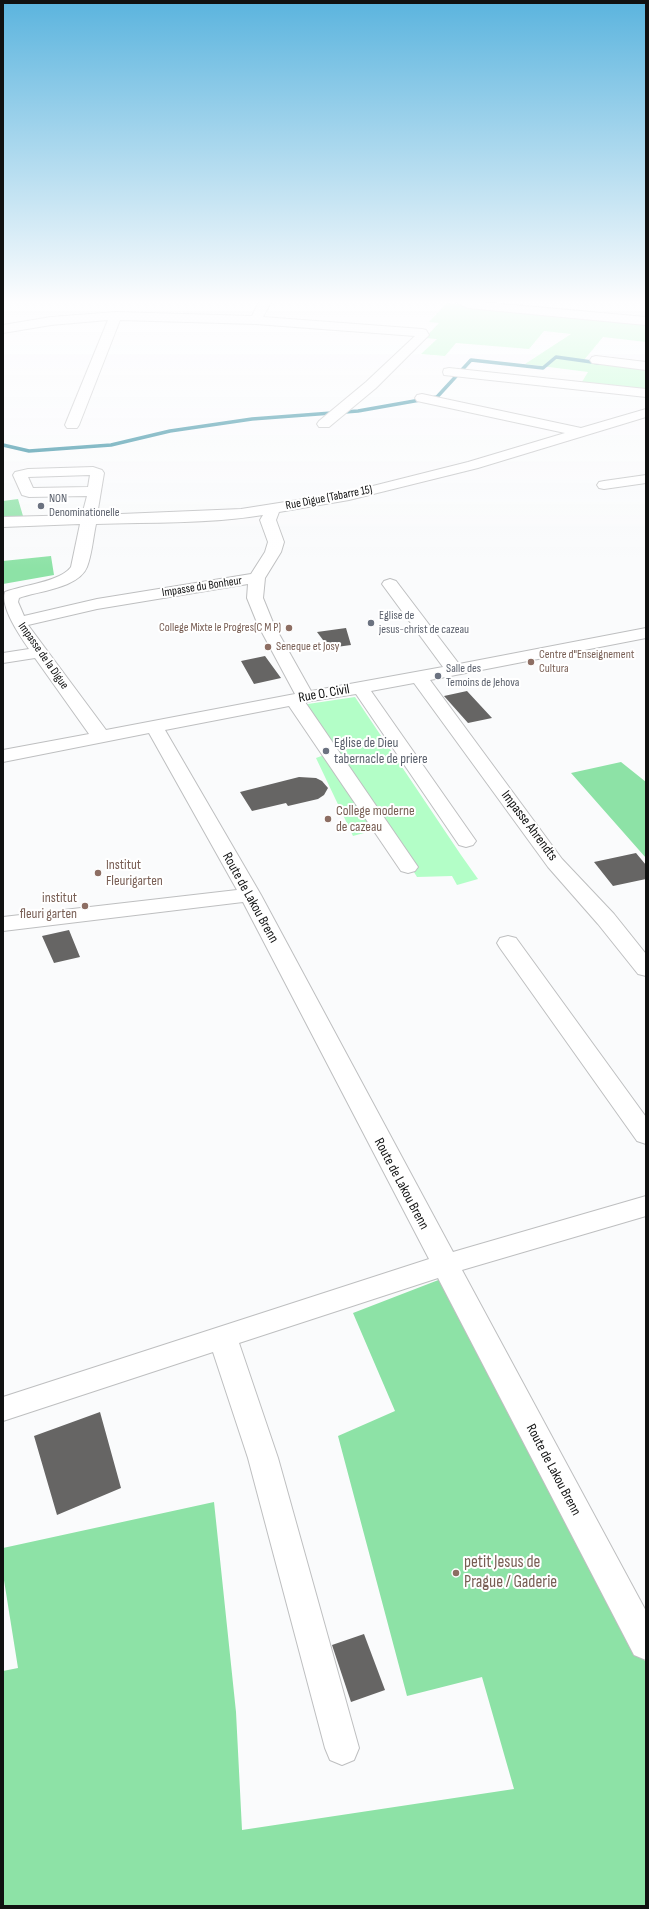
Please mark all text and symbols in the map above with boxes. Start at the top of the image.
street label: Rue Digue (Tabarre 15) [284,483,374,513]
place label: NON Denominationelle [49,492,120,520]
marker: NON Denominationelle [36,501,46,511]
street label: Impasse du Bonheur [161,574,243,600]
place label: Eglise de jesus-christ de cazeau [379,609,469,637]
marker: Eglise de jesus-christ de cazeau [366,618,376,628]
street label: Impasse de la Digue [15,620,71,692]
place label: College Mixte le Progres(C M P) [159,621,281,635]
marker: College Mixte le Progres(C M P) [284,623,294,633]
place label: Seneque et Josy [276,640,339,654]
marker: Seneque et Josy [263,642,273,652]
place label: Centre d"Enseignement Cultura [539,648,635,676]
marker: Centre d"Enseignement Cultura [526,657,536,667]
place label: Salle des Temoins de Jehova [446,662,519,690]
marker: Salle des Temoins de Jehova [433,671,443,681]
street label: Rue O. Civil [297,681,351,707]
place label: Eglise de Dieu tabernacle de priere [334,735,428,768]
marker: Eglise de Dieu tabernacle de priere [321,746,331,756]
street label: Impasse Ahrendts [497,788,561,864]
place label: College moderne de cazeau [336,803,415,836]
marker: College moderne de cazeau [323,814,333,824]
street label: Route de Lakou Brenn [218,850,282,946]
place label: Institut Fleurigarten [106,857,163,890]
marker: Institut Fleurigarten [93,868,103,878]
place label: institut fleuri garten [20,890,77,922]
marker: institut fleuri garten [80,901,90,911]
street label: Route de Lakou Brenn [370,1136,432,1232]
street label: Route de Lakou Brenn [522,1422,584,1518]
place label: petit Jesus de Prague / Gaderie [464,1553,557,1593]
marker: petit Jesus de Prague / Gaderie [451,1568,461,1578]

